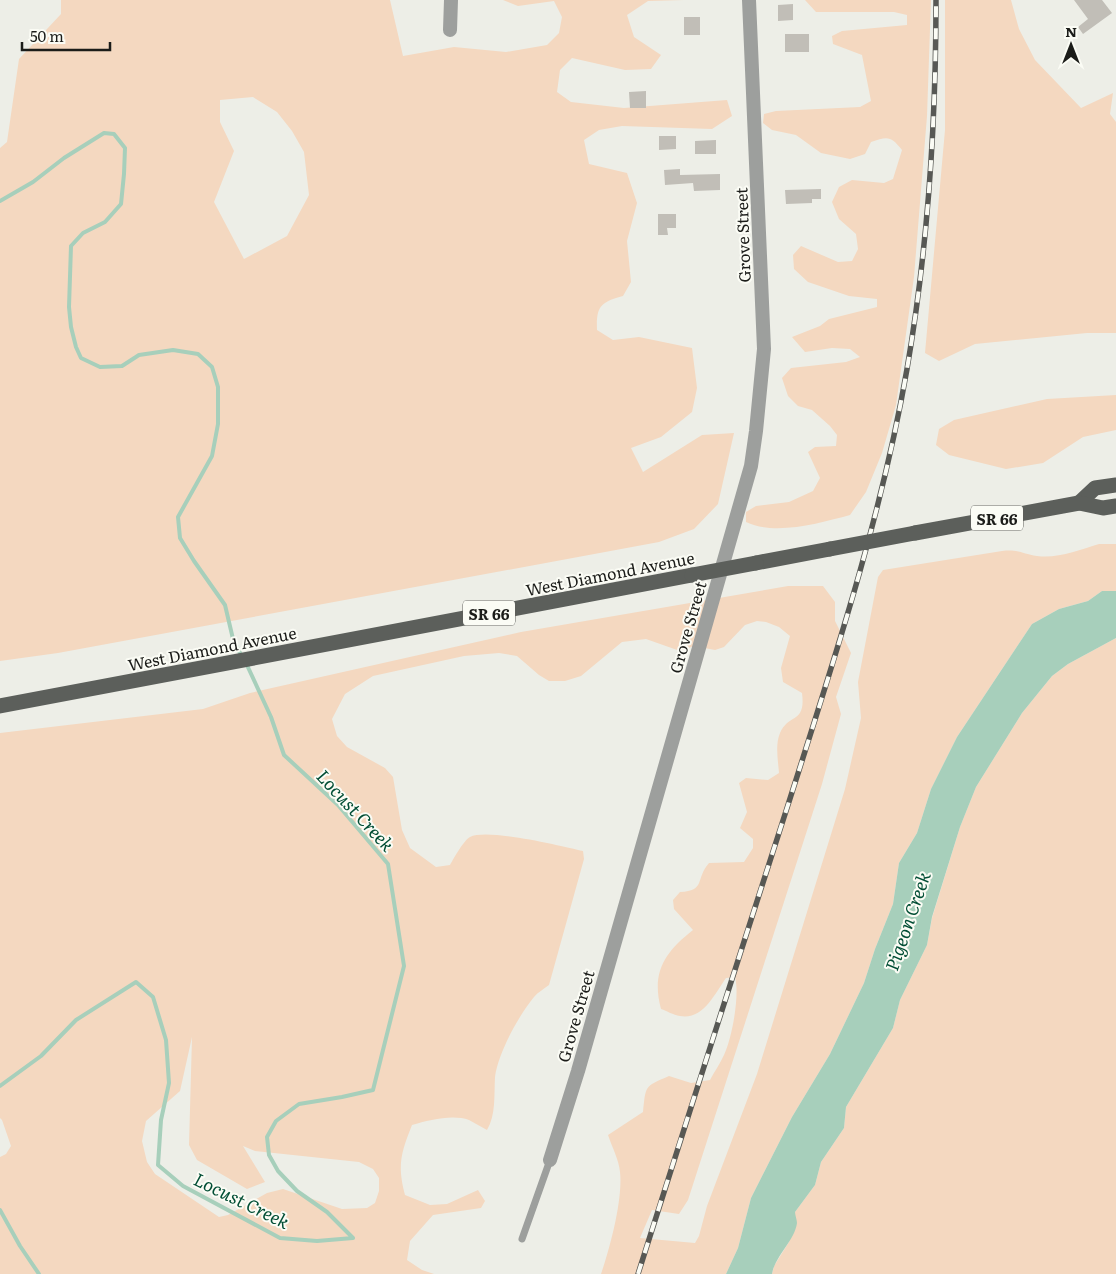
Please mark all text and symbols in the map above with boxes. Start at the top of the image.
scale bar [22,20,110,52]
north arrow [1046,20,1096,70]
text: N [1065,21,1077,41]
text: 50 m [30,24,64,47]
street label: Grove Street [728,187,756,283]
road number: SR 66 [971,506,1023,530]
street label: West Diamond Avenue [524,545,696,601]
street label: Grove Street [662,578,712,676]
road number: SR 66 [463,600,515,626]
street label: West Diamond Avenue [126,620,298,676]
water label: Locust Creek [311,763,401,857]
water label: Pigeon Creek [877,868,937,974]
street label: Grove Street [550,967,600,1065]
water label: Locust Creek [190,1165,294,1235]

